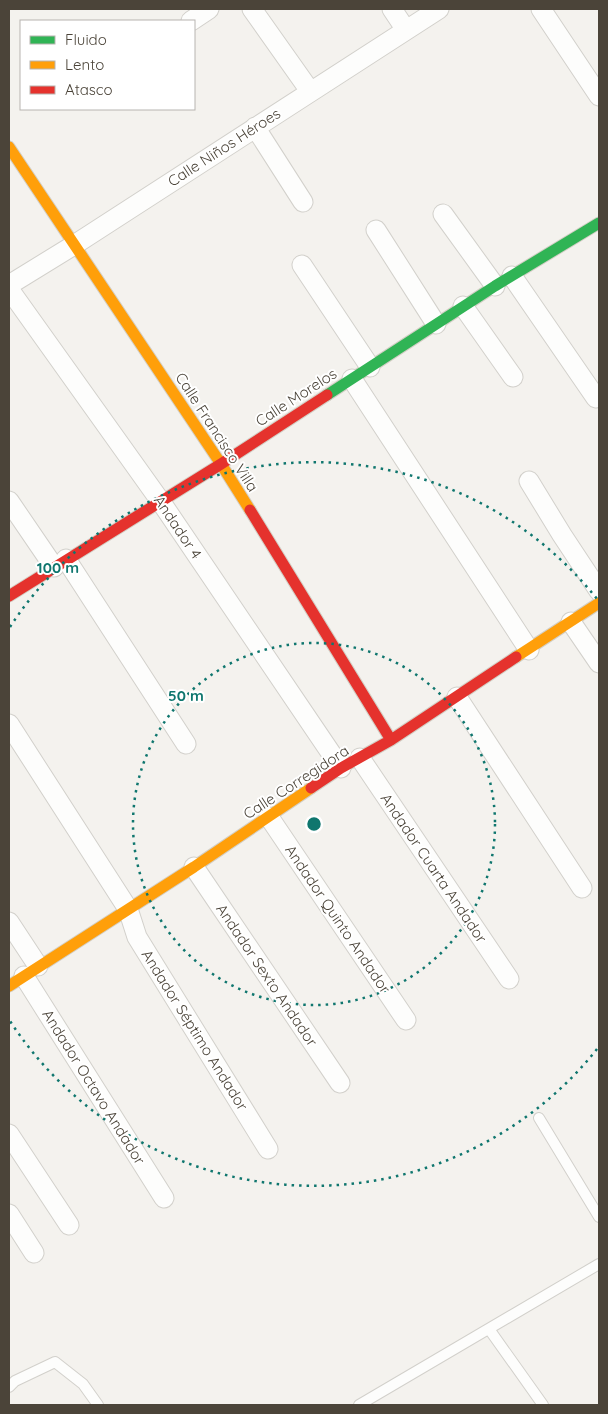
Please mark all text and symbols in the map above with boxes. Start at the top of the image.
legend [20,20,195,110]
text: Fluido [65,30,107,49]
text: Lento [65,55,104,74]
text: Atasco [65,80,113,99]
street label: Calle Niños Héroes [164,103,284,191]
street label: Calle Morelos [252,364,340,430]
street label: Calle Francisco Villa [171,369,263,495]
street label: Andador 4 [150,492,206,562]
text: 100 m [37,558,79,577]
text: 50 m [168,686,204,705]
street label: Calle Corregidora [240,741,352,823]
street label: Andador Cuarta Andador [377,790,491,947]
centre of rings [305,815,323,833]
street label: Andador Quinto Andador [281,841,395,997]
street label: Andador Sexto Andador [212,900,322,1050]
street label: Andador Séptimo Andador [138,946,253,1114]
street label: Andador Octavo Andador [38,1006,150,1168]

